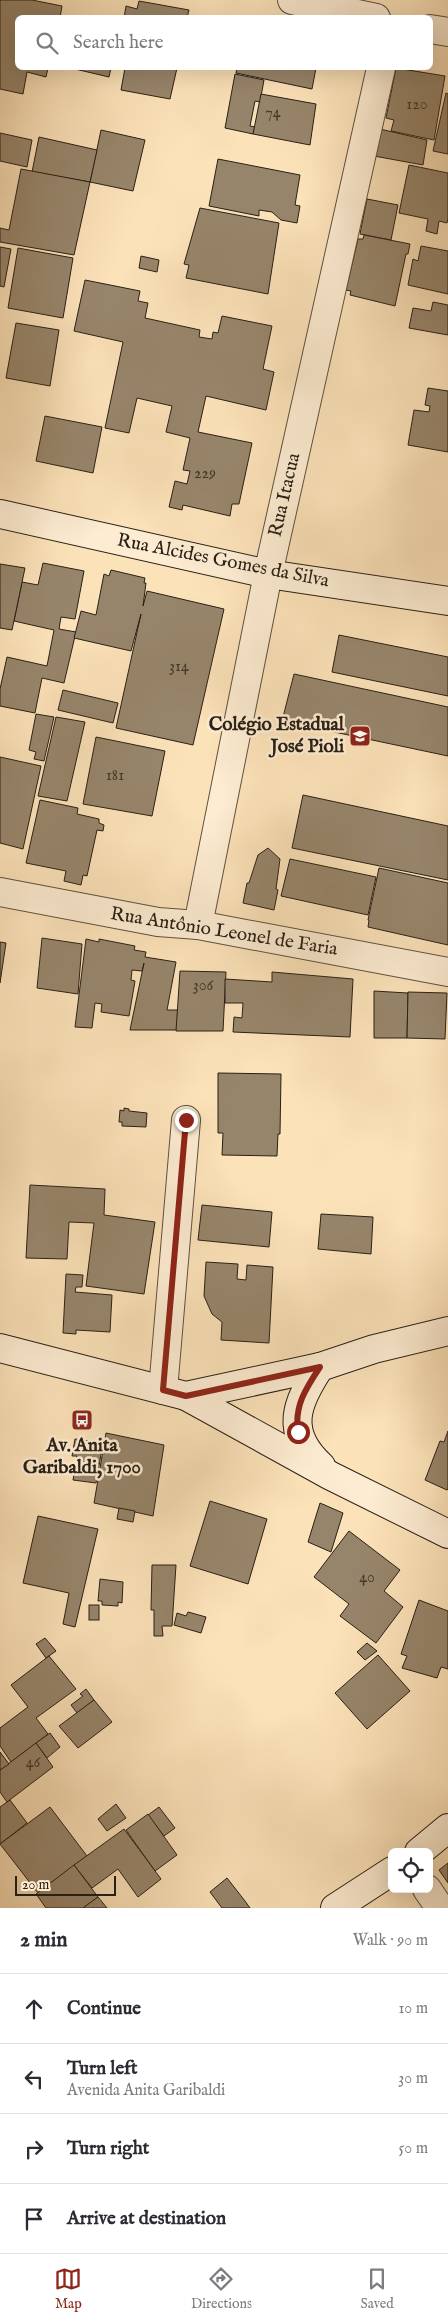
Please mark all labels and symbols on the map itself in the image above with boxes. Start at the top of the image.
house number: 120 [406,95,428,115]
house number: 74 [265,103,281,123]
street label: Rua Itacua [264,450,306,539]
house number: 229 [194,464,216,484]
street label: Rua Alcides Gomes da Silva [115,529,332,594]
house number: 314 [169,657,189,677]
place label: Colégio Estadual José Pioli [209,713,345,759]
school or university icon: Colégio Estadual José Pioli [348,724,372,748]
house number: 181 [106,766,124,786]
street label: Rua Antônio Leonel de Faria [109,902,340,962]
house number: 306 [193,976,214,996]
route end [175,1109,198,1132]
bus stop icon: Av. Anita Garibaldi, 1700 [70,1408,94,1432]
route start [287,1421,310,1444]
place label: Av. Anita Garibaldi, 1700 [23,1434,141,1480]
house number: 40 [359,1568,375,1588]
house number: 46 [26,1753,41,1773]
scale bar [15,1873,116,1896]

